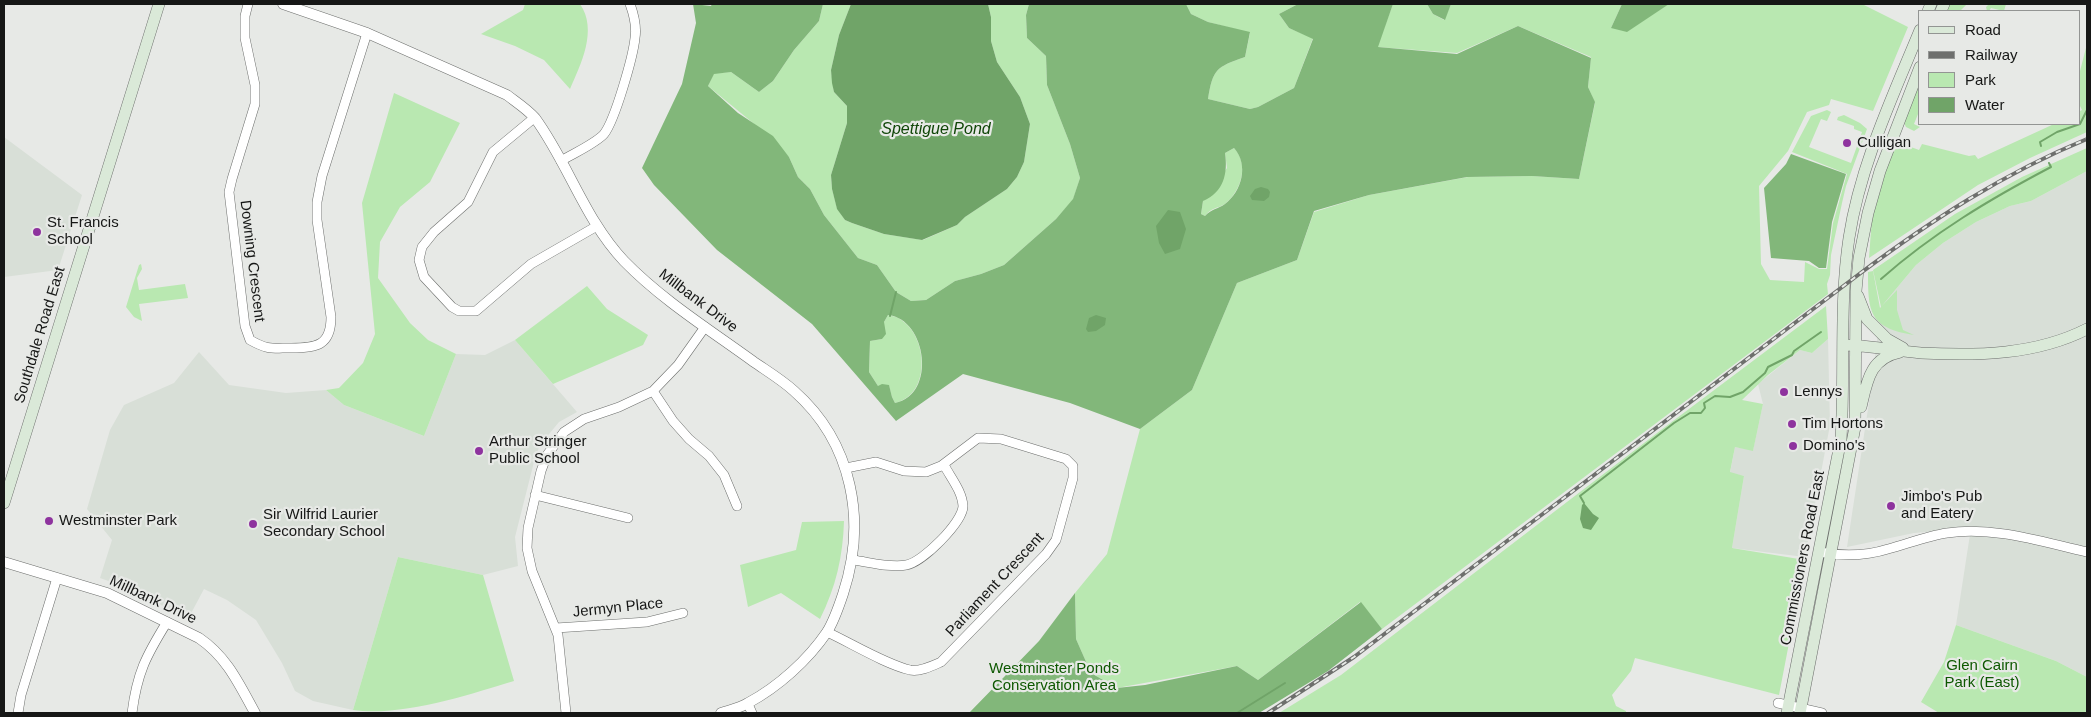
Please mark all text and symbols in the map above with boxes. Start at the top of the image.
legend [1918,10,2081,125]
text: Road [1965,21,2001,38]
text: Railway [1965,46,2018,63]
text: Park [1965,71,1996,88]
text: Water [1965,96,2004,113]
water label: Spettigue Pond [881,120,991,140]
place label: Culligan [1857,134,1911,152]
marker: Culligan [1841,137,1853,149]
street label: Downing Crescent [236,199,268,323]
place label: St. Francis School [47,214,119,249]
marker: St. Francis School [31,226,43,238]
street label: Southdale Road East [11,265,69,405]
street label: Millbank Drive [655,265,741,337]
place label: Lennys [1794,383,1842,401]
marker: Lennys [1778,386,1790,398]
place label: Tim Hortons [1802,415,1883,433]
marker: Tim Hortons [1786,418,1798,430]
place label: Arthur Stringer Public School [489,433,587,468]
place label: Domino's [1803,437,1865,455]
marker: Domino's [1787,440,1799,452]
marker: Arthur Stringer Public School [473,445,485,457]
street label: Commissioners Road East [1777,469,1829,647]
place label: Jimbo's Pub and Eatery [1901,488,1982,523]
marker: Jimbo's Pub and Eatery [1885,500,1897,512]
place label: Sir Wilfrid Laurier Secondary School [263,506,385,541]
place label: Westminster Park [59,512,177,530]
marker: Westminster Park [43,515,55,527]
marker: Sir Wilfrid Laurier Secondary School [247,518,259,530]
street label: Parliament Crescent [942,529,1048,641]
street label: Millbank Drive [107,572,199,628]
street label: Jermyn Place [572,594,664,622]
park label: Glen Cairn Park (East) [1944,657,2020,692]
park label: Westminster Ponds Conservation Area [989,660,1119,695]

